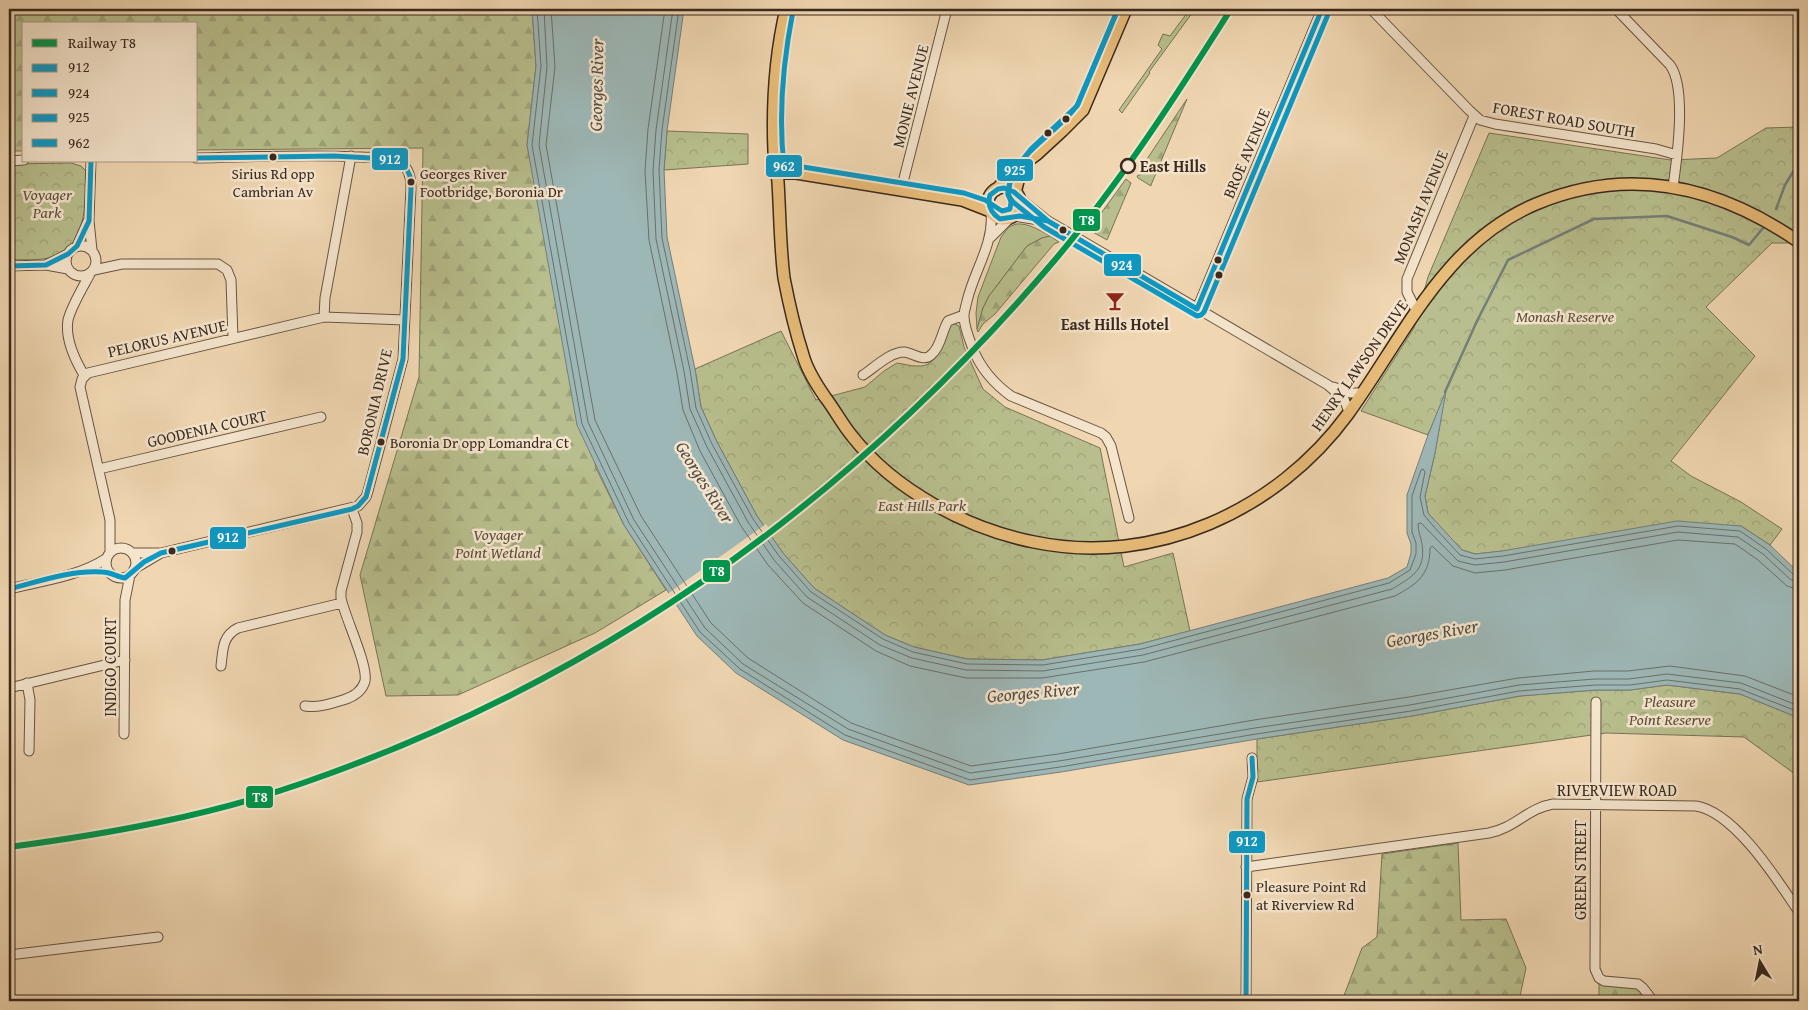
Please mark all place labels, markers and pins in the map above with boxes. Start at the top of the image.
unlabelled marker [1061,114,1071,124]
unlabelled marker [1043,128,1053,138]
marker: Sirius Rd opp Cambrian Av [268,152,278,162]
place label: East Hills [1140,154,1206,178]
marker: East Hills [1120,158,1136,174]
place label: Sirius Rd opp Cambrian Av [231,163,315,202]
place label: Georges River Footbridge, Boronia Dr [420,163,563,202]
marker: Georges River Footbridge, Boronia Dr [406,177,416,187]
unlabelled marker [1058,225,1068,235]
unlabelled marker [1213,255,1223,265]
unlabelled marker [1214,270,1224,280]
bar icon: East Hills Hotel [1104,290,1126,312]
place label: East Hills Hotel [1061,312,1169,336]
place label: Boronia Dr opp Lomandra Ct [390,432,570,453]
marker: Boronia Dr opp Lomandra Ct [376,437,386,447]
unlabelled marker [167,546,177,556]
place label: Pleasure Point Rd at Riverview Rd [1256,876,1366,915]
marker: Pleasure Point Rd at Riverview Rd [1242,890,1252,900]

